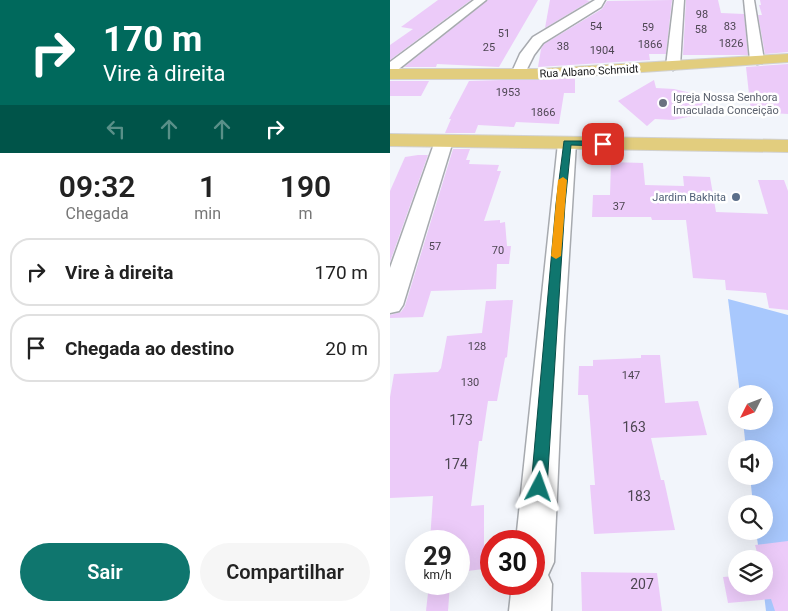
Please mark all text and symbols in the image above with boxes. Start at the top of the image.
house number: 98 [696,8,708,21]
text: 170 m [103,19,202,60]
icon: right [20,20,85,85]
house number: 54 [590,20,602,33]
house number: 83 [724,20,736,33]
house number: 59 [642,21,654,34]
house number: 58 [695,23,707,36]
house number: 51 [498,27,510,40]
house number: 1826 [719,37,743,50]
house number: 1866 [638,38,662,51]
house number: 38 [557,40,569,53]
house number: 25 [483,41,495,54]
house number: 1904 [590,44,614,57]
text: Vire à direita [103,61,225,86]
street label: Rua Albano Schmidt [539,62,639,81]
house number: 1953 [496,86,520,99]
place label: Igreja Nossa Senhora Imaculada Conceição [673,91,779,117]
marker: Igreja Nossa Senhora Imaculada Conceição [657,97,669,109]
house number: 1866 [531,106,555,119]
icon: left [102,115,130,143]
icon: ahead [155,115,183,143]
icon: ahead [208,115,236,143]
icon: right [261,115,289,143]
pin [582,123,624,165]
icon: arrive [589,130,617,158]
text: 09:32 [59,169,136,204]
text: 1 [199,169,216,204]
text: 190 [280,169,331,204]
place label: Jardim Bakhita [652,191,726,204]
marker: Jardim Bakhita [730,191,742,203]
house number: 37 [613,200,625,213]
text: Chegada [66,204,129,223]
text: min [194,204,221,223]
text: m [298,204,313,223]
house number: 57 [429,240,441,253]
house number: 70 [492,244,504,257]
icon: right [22,258,50,286]
text: Vire à direita [65,261,174,284]
text: 170 m [315,261,368,284]
icon: arrive [22,334,50,362]
text: Chegada ao destino [65,337,234,360]
text: 20 m [325,337,368,360]
house number: 128 [468,340,486,353]
house number: 147 [622,369,640,382]
house number: 130 [461,376,479,389]
north arrow [728,385,772,430]
map controls [728,385,773,595]
house number: 173 [449,412,473,428]
house number: 163 [622,419,646,435]
button: sound [728,440,773,485]
house number: 174 [444,456,468,472]
position arrow [512,460,564,512]
house number: 183 [627,488,651,504]
button: search [728,495,773,540]
speed limit sign: 30 [480,530,545,595]
text: 29 [423,542,452,571]
button: Sair [20,543,190,601]
button: Compartilhar [200,543,370,601]
button: layers [728,550,773,595]
text: km/h [423,568,452,582]
house number: 207 [630,576,654,592]

